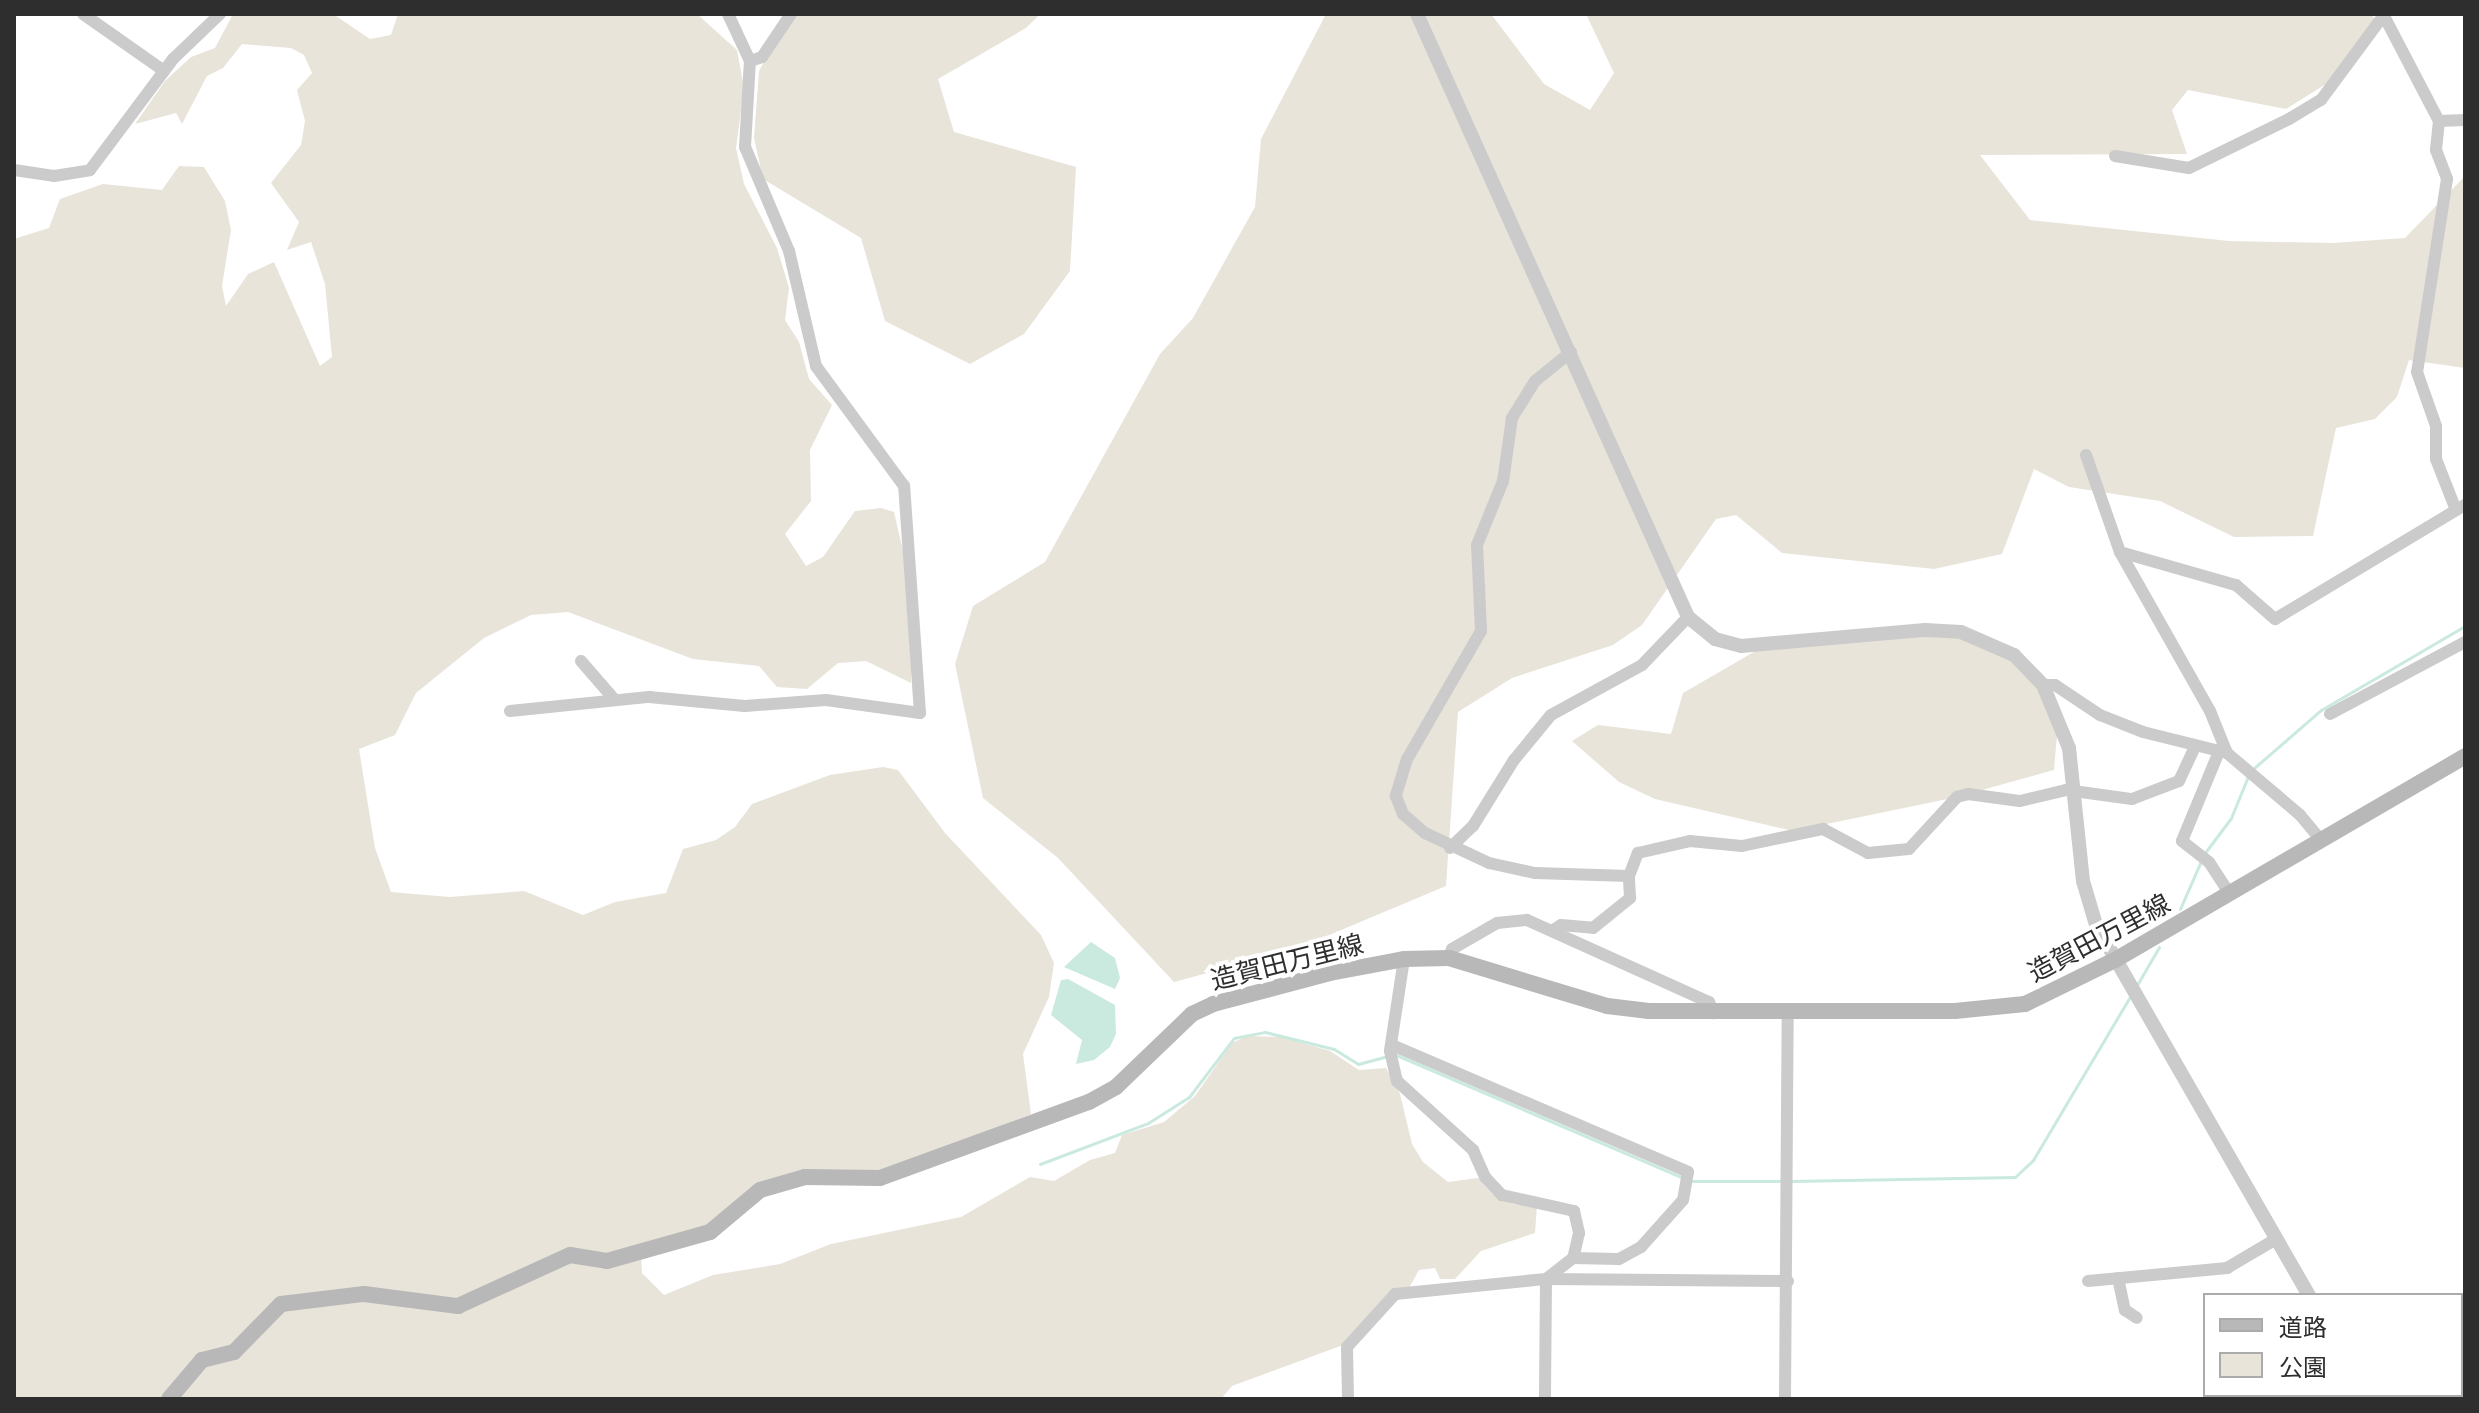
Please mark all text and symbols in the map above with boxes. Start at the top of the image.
street label: 造賀田万里線 [2023,888,2175,988]
street label: 造賀田万里線 [1208,928,1366,996]
legend [2203,1293,2463,1397]
text: 道路 [2279,1314,2327,1341]
text: 公園 [2279,1354,2327,1381]

